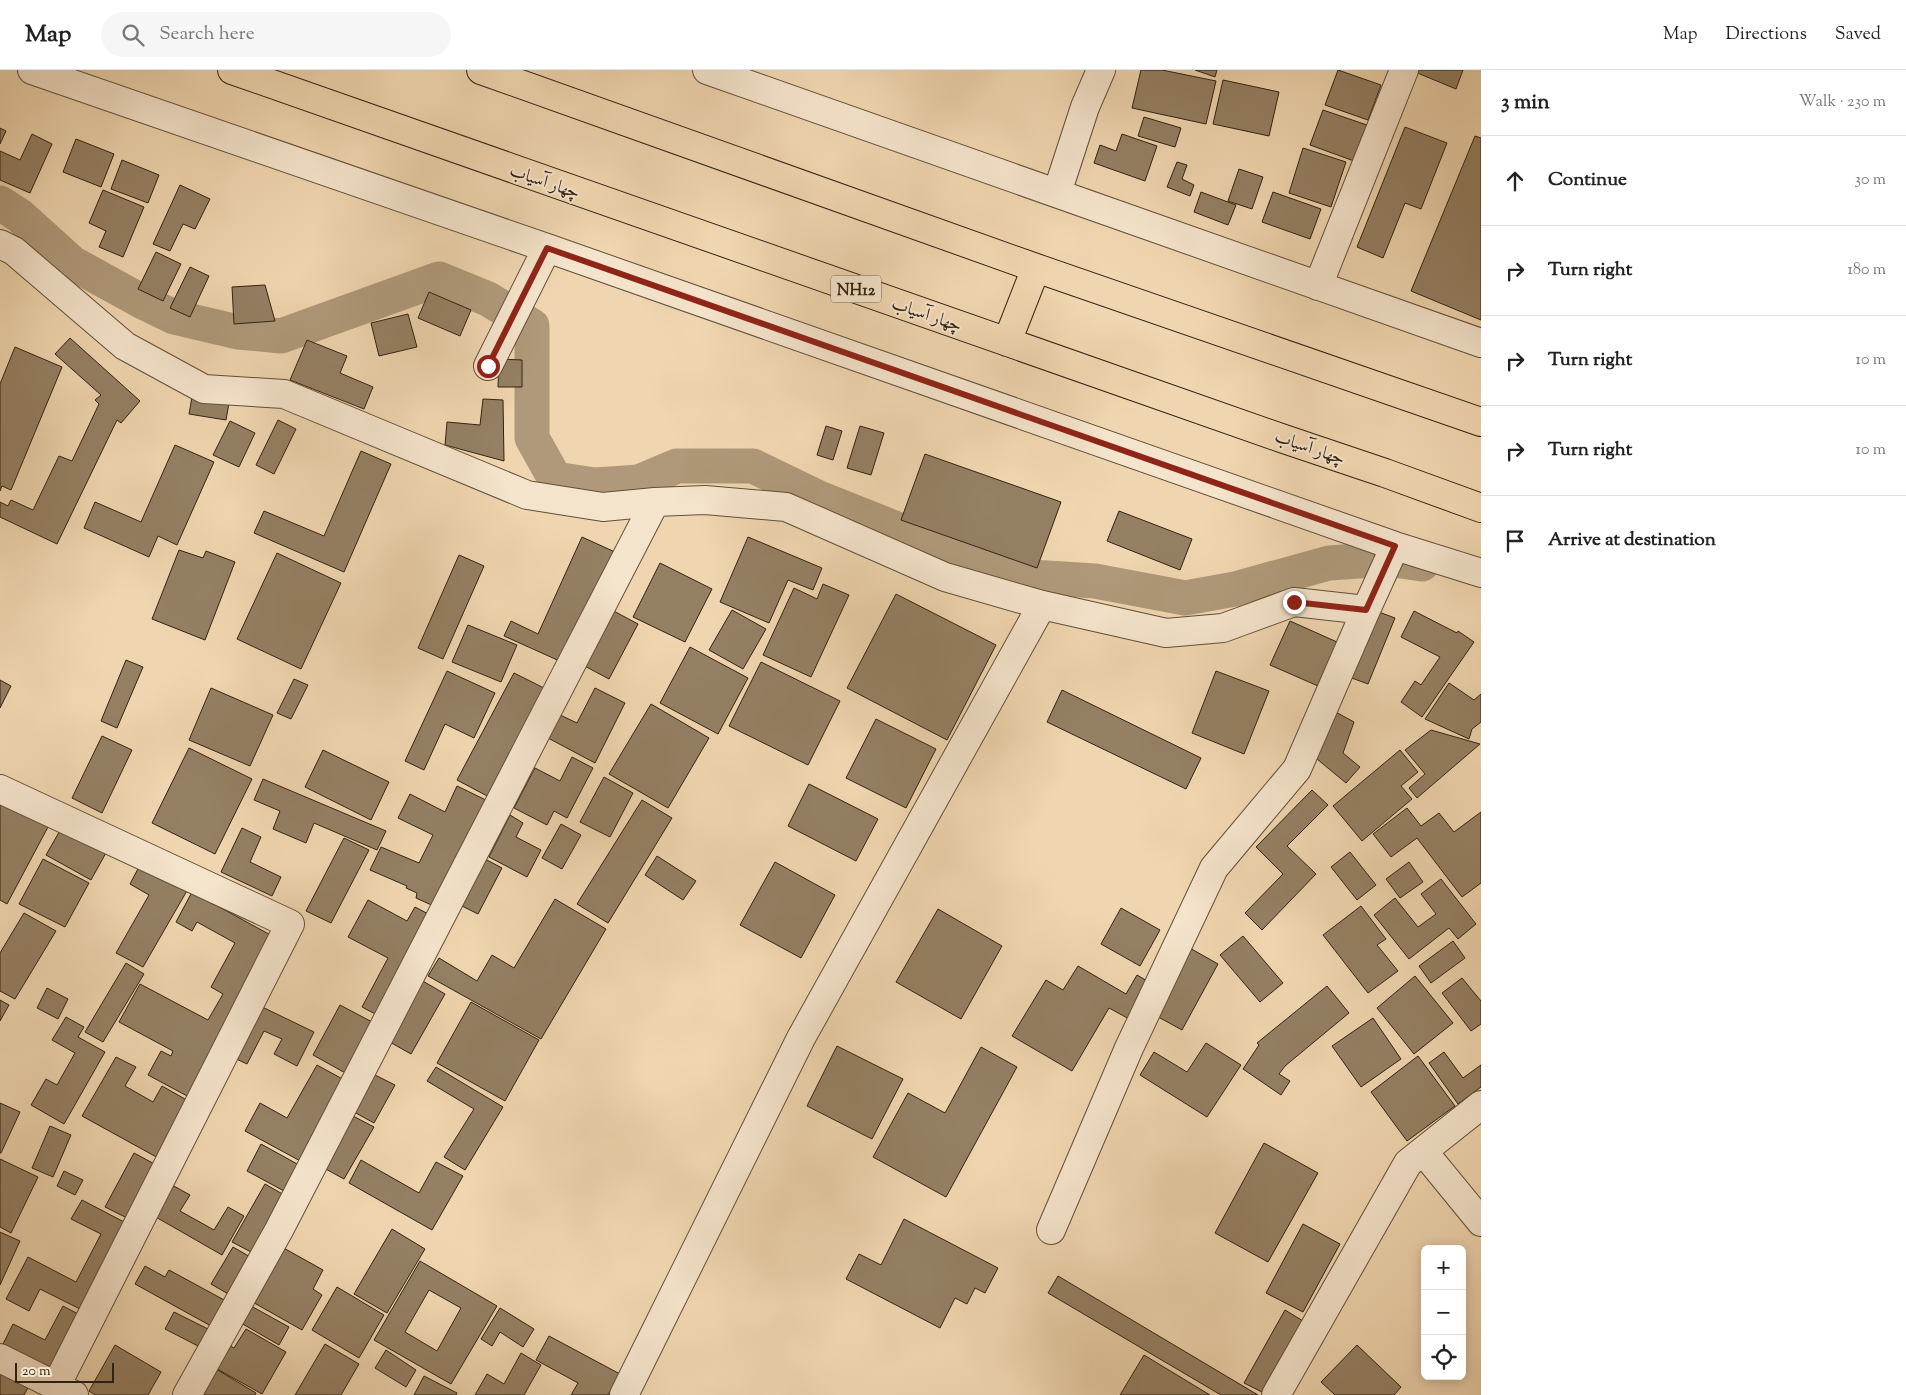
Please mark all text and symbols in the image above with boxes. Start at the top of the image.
search box [101,12,451,57]
text: Map [25,18,71,52]
icon: search [119,21,147,49]
text: Search here [159,21,255,48]
text: Map [1663,22,1698,48]
text: Directions [1726,22,1807,48]
text: Saved [1835,22,1881,48]
text: 3 min [1501,88,1550,118]
text: Walk · 230 m [1799,91,1886,114]
street label: چهار آسیاب [505,159,583,207]
icon: ahead [1501,167,1529,195]
text: Continue [1548,167,1627,194]
text: 30 m [1855,169,1886,192]
icon: right [1501,257,1529,285]
text: Turn right [1548,257,1632,284]
text: 180 m [1847,259,1886,282]
road number: NH12 [831,275,881,302]
street label: چهار آسیاب [887,292,965,340]
icon: right [1501,347,1529,375]
text: Turn right [1548,347,1632,374]
text: 10 m [1856,349,1886,372]
route start [477,355,500,378]
street label: چهار آسیاب [1270,425,1348,473]
icon: right [1501,437,1529,465]
text: Turn right [1548,437,1632,464]
text: 10 m [1856,439,1886,462]
icon: arrive [1501,527,1529,555]
text: Arrive at destination [1548,527,1716,554]
route end [1283,591,1306,614]
map controls [1421,1245,1466,1380]
button: + [1421,1245,1466,1290]
button: − [1421,1290,1466,1335]
button: locate [1421,1335,1466,1380]
scale bar [15,1360,114,1383]
text: 20 m [22,1362,51,1382]

